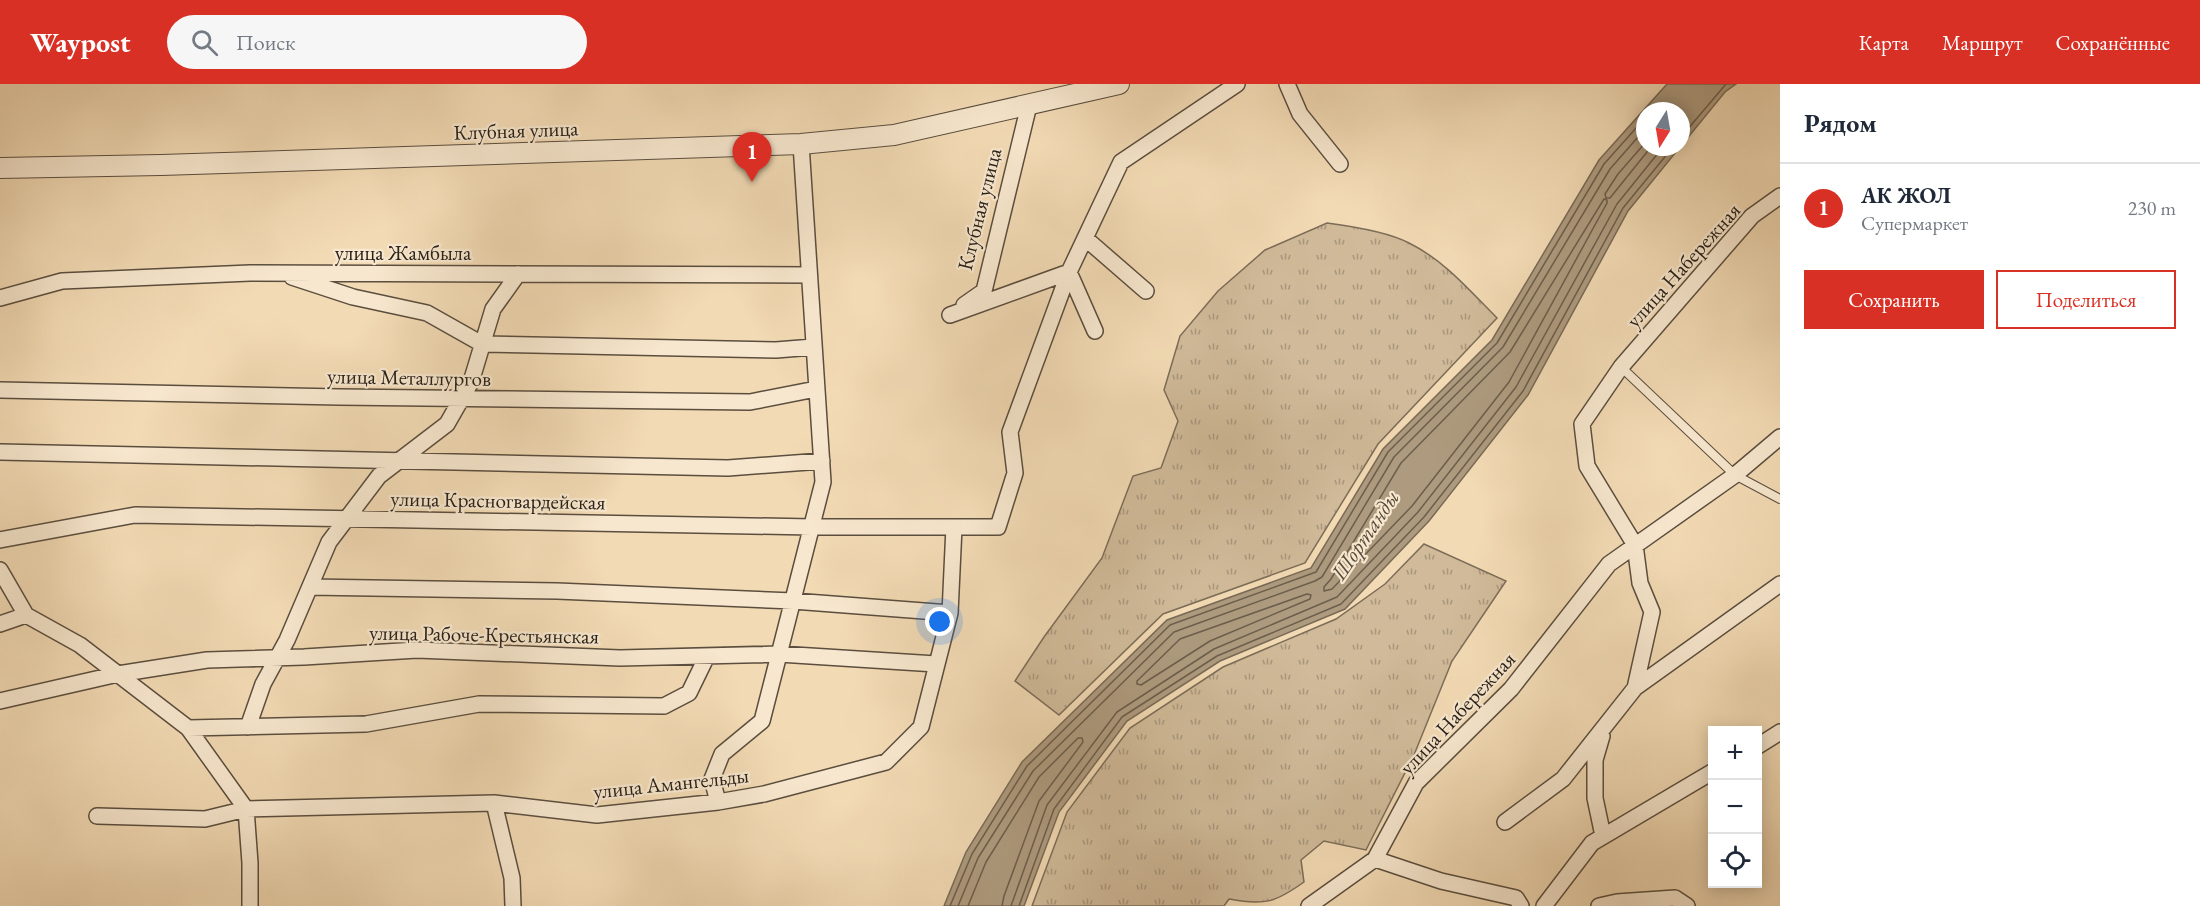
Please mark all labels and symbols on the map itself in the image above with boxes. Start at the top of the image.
north arrow [1636,102,1690,156]
street label: Клубная улица [453,114,580,146]
pin: 1 [732,132,771,182]
street label: Клубная улица [951,144,1007,273]
street label: улица Набережная [1620,197,1746,333]
street label: улица Жамбыла [335,239,472,266]
street label: улица Металлургов [327,362,491,392]
water label: Шортанды [1324,484,1406,586]
street label: улица Красногвардейская [390,485,606,515]
your location [925,607,954,636]
street label: улица Рабоче-Крестьянская [369,618,599,650]
street label: улица Набережная [1393,646,1521,780]
street label: улица Амангельды [592,761,750,805]

